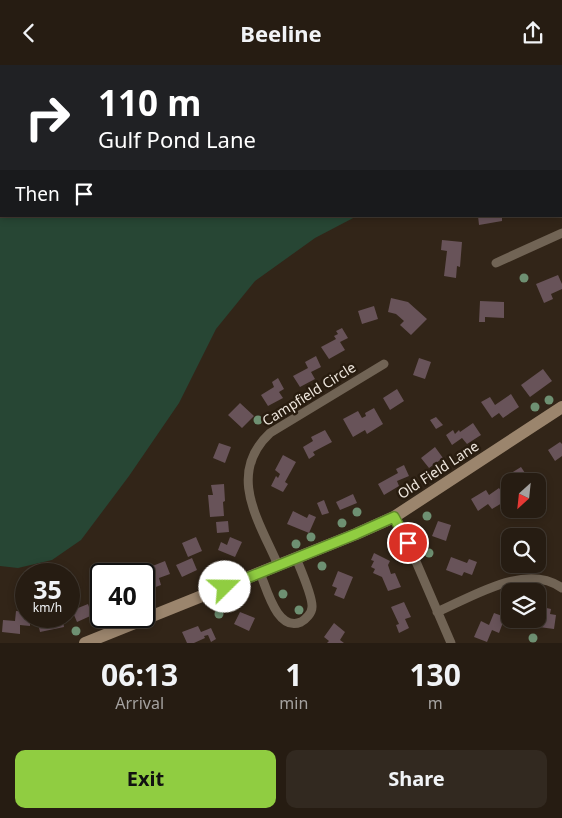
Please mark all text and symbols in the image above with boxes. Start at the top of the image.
text: Beeline [240,18,322,48]
icon: back [15,19,43,47]
icon: share [519,19,547,47]
text: 110 m [98,79,201,126]
icon: right [15,85,80,150]
text: Gulf Pond Lane [98,124,256,154]
icon: arrive [70,180,98,208]
text: Then [15,181,60,207]
street label: Campfield Circle [258,357,359,430]
street label: Old Field Lane [393,436,482,503]
north arrow [501,473,546,517]
map controls [501,473,546,628]
pin [387,522,429,564]
button: search [501,528,546,573]
icon: arrive [394,529,422,557]
position arrow [198,560,250,612]
speed limit sign: 40 [90,563,155,628]
text: 35 [33,572,62,606]
button: layers [501,583,546,628]
text: km/h [33,599,62,616]
text: 06:13 [101,654,178,695]
text: 1 [285,654,302,695]
text: 130 [409,654,461,695]
text: Arrival [115,692,164,714]
text: min [279,692,308,714]
text: m [428,692,443,714]
button: Exit [15,750,276,808]
button: Share [286,750,547,808]

